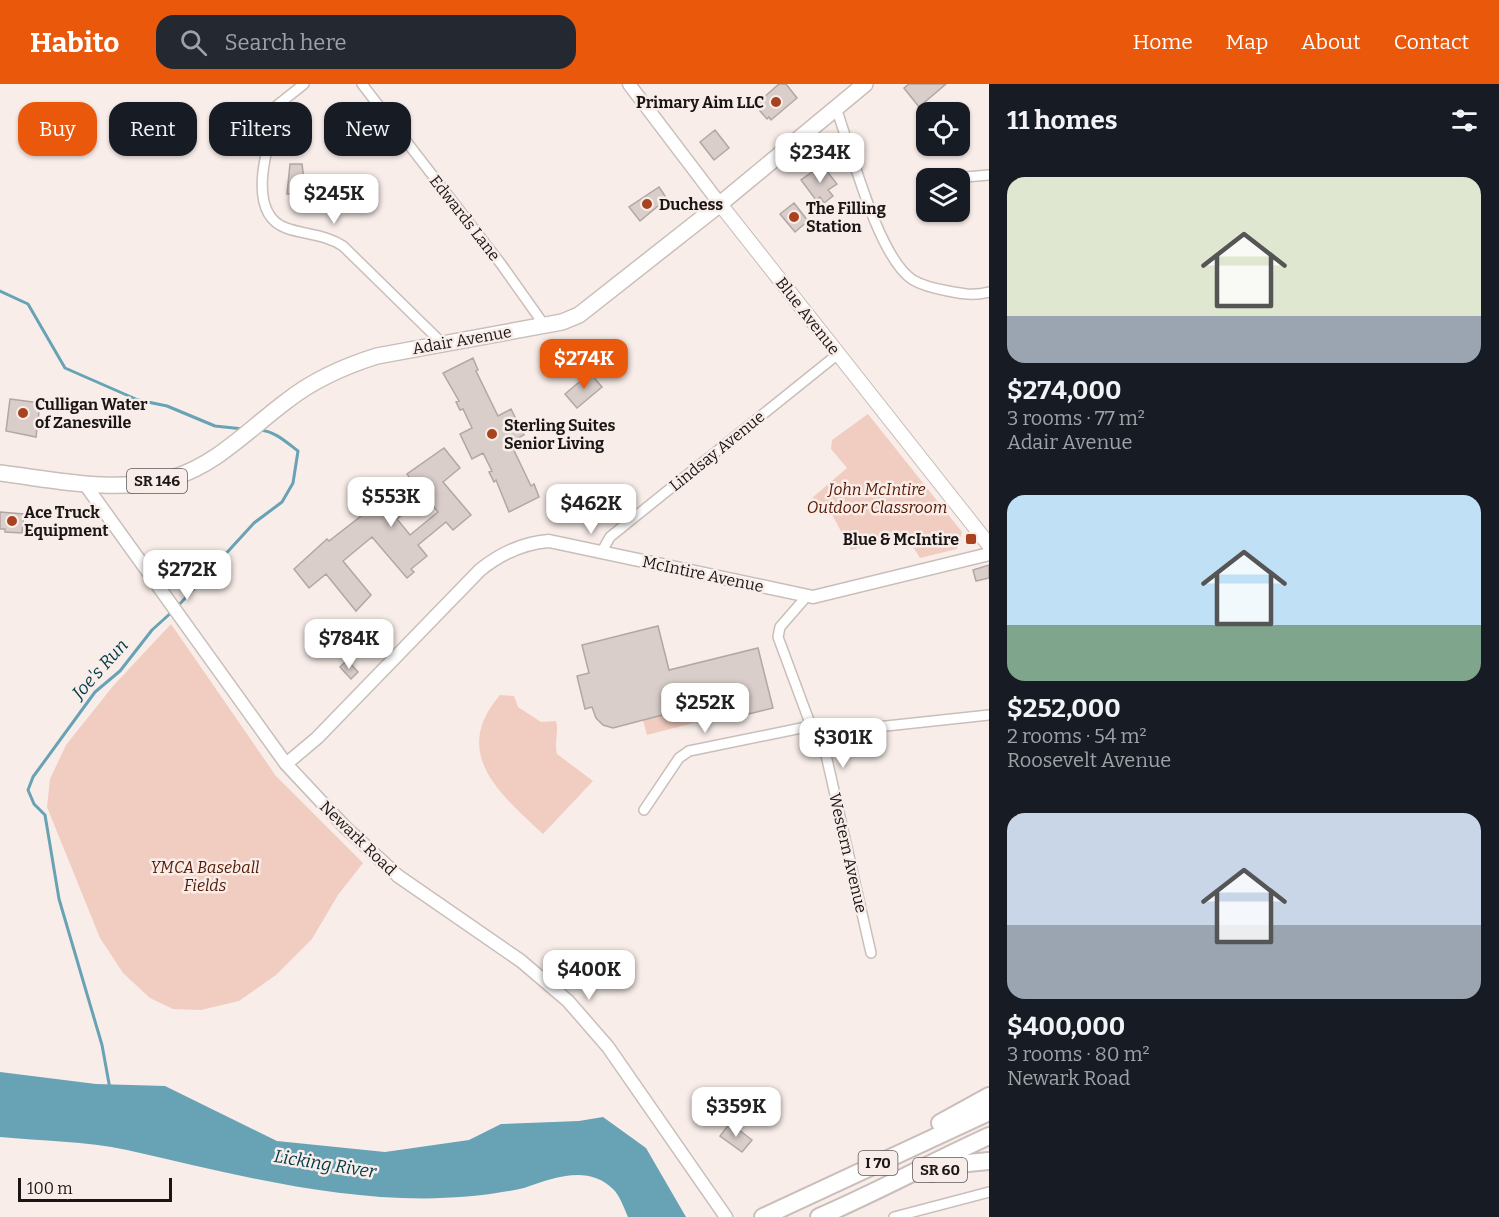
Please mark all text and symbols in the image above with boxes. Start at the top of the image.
search box [156,15,576,69]
text: Habito [30,26,120,59]
icon: search [177,26,210,59]
text: Search here [225,29,347,56]
text: Home [1133,29,1193,55]
text: Map [1226,29,1268,55]
text: About [1301,29,1361,55]
text: Contact [1394,29,1469,55]
place label: Primary Aim LLC [636,93,764,112]
marker: Primary Aim LLC [769,95,783,109]
chip: Buy [18,102,97,156]
chip: Rent [109,102,197,156]
chip: Filters [209,102,312,156]
chip: New [324,102,411,156]
map controls [916,102,970,222]
button: locate [916,102,970,156]
icon: filters [1448,104,1481,137]
text: 11 homes [1007,105,1118,136]
pin: $234K [778,133,862,184]
text: $234K [789,140,851,164]
button: layers [916,168,970,222]
street label: Edwards Lane [426,171,504,265]
pin: $245K [292,174,376,225]
text: $245K [304,181,364,205]
place label: Duchess [659,195,723,214]
marker: Duchess [640,197,654,211]
place label: The Filling Station [806,199,886,236]
marker: The Filling Station [787,210,801,224]
icon: home [1190,216,1298,324]
street label: Blue Avenue [772,274,844,358]
street label: Adair Avenue [411,322,513,358]
pin: $274K [542,339,626,390]
text: $274K [554,346,614,370]
text: $274,000 [1007,375,1122,406]
place label: Culligan Water of Zanesville [35,395,148,432]
marker: Culligan Water of Zanesville [16,406,30,420]
text: 3 rooms · 77 m² [1007,406,1145,430]
street label: Lindsay Avenue [666,407,768,495]
place label: Sterling Suites Senior Living [504,416,615,453]
marker: Sterling Suites Senior Living [485,427,499,441]
text: Adair Avenue [1007,430,1132,454]
road number: SR 146 [127,469,187,493]
pin: $553K [349,477,433,528]
park label: John McIntire Outdoor Classroom [807,480,947,517]
text: $553K [362,484,420,508]
pin: $462K [549,484,633,535]
text: $462K [560,491,622,515]
place label: Ace Truck Equipment [24,503,109,540]
marker: Ace Truck Equipment [5,514,19,528]
place label: Blue & McIntire [843,530,959,549]
marker: Blue & McIntire [964,532,978,546]
icon: home [1190,534,1298,642]
pin: $272K [145,550,229,601]
street label: McIntire Avenue [641,552,765,596]
text: $272K [157,557,217,581]
pin: $784K [307,619,391,670]
text: $784K [319,626,379,650]
water label: Joe's Run [66,634,133,705]
pin: $252K [663,683,747,734]
text: $252K [675,690,735,714]
text: $252,000 [1007,693,1121,724]
pin: $301K [801,718,885,769]
text: 2 rooms · 54 m² [1007,724,1147,748]
text: $301K [813,725,873,749]
text: Roosevelt Avenue [1007,748,1171,772]
street label: Western Avenue [825,791,871,915]
street label: Newark Road [316,797,400,879]
icon: home [1190,852,1298,960]
park label: YMCA Baseball Fields [151,858,259,895]
pin: $400K [547,950,631,1001]
text: $400K [557,957,621,981]
text: $400,000 [1007,1011,1125,1042]
text: 3 rooms · 80 m² [1007,1042,1150,1066]
text: Newark Road [1007,1066,1130,1090]
pin: $359K [694,1087,778,1138]
text: $359K [706,1094,766,1118]
water label: Licking River [272,1145,378,1183]
road number: I 70 [858,1151,898,1175]
road number: SR 60 [913,1158,967,1182]
scale bar [18,1175,172,1202]
text: 100 m [27,1179,72,1198]

